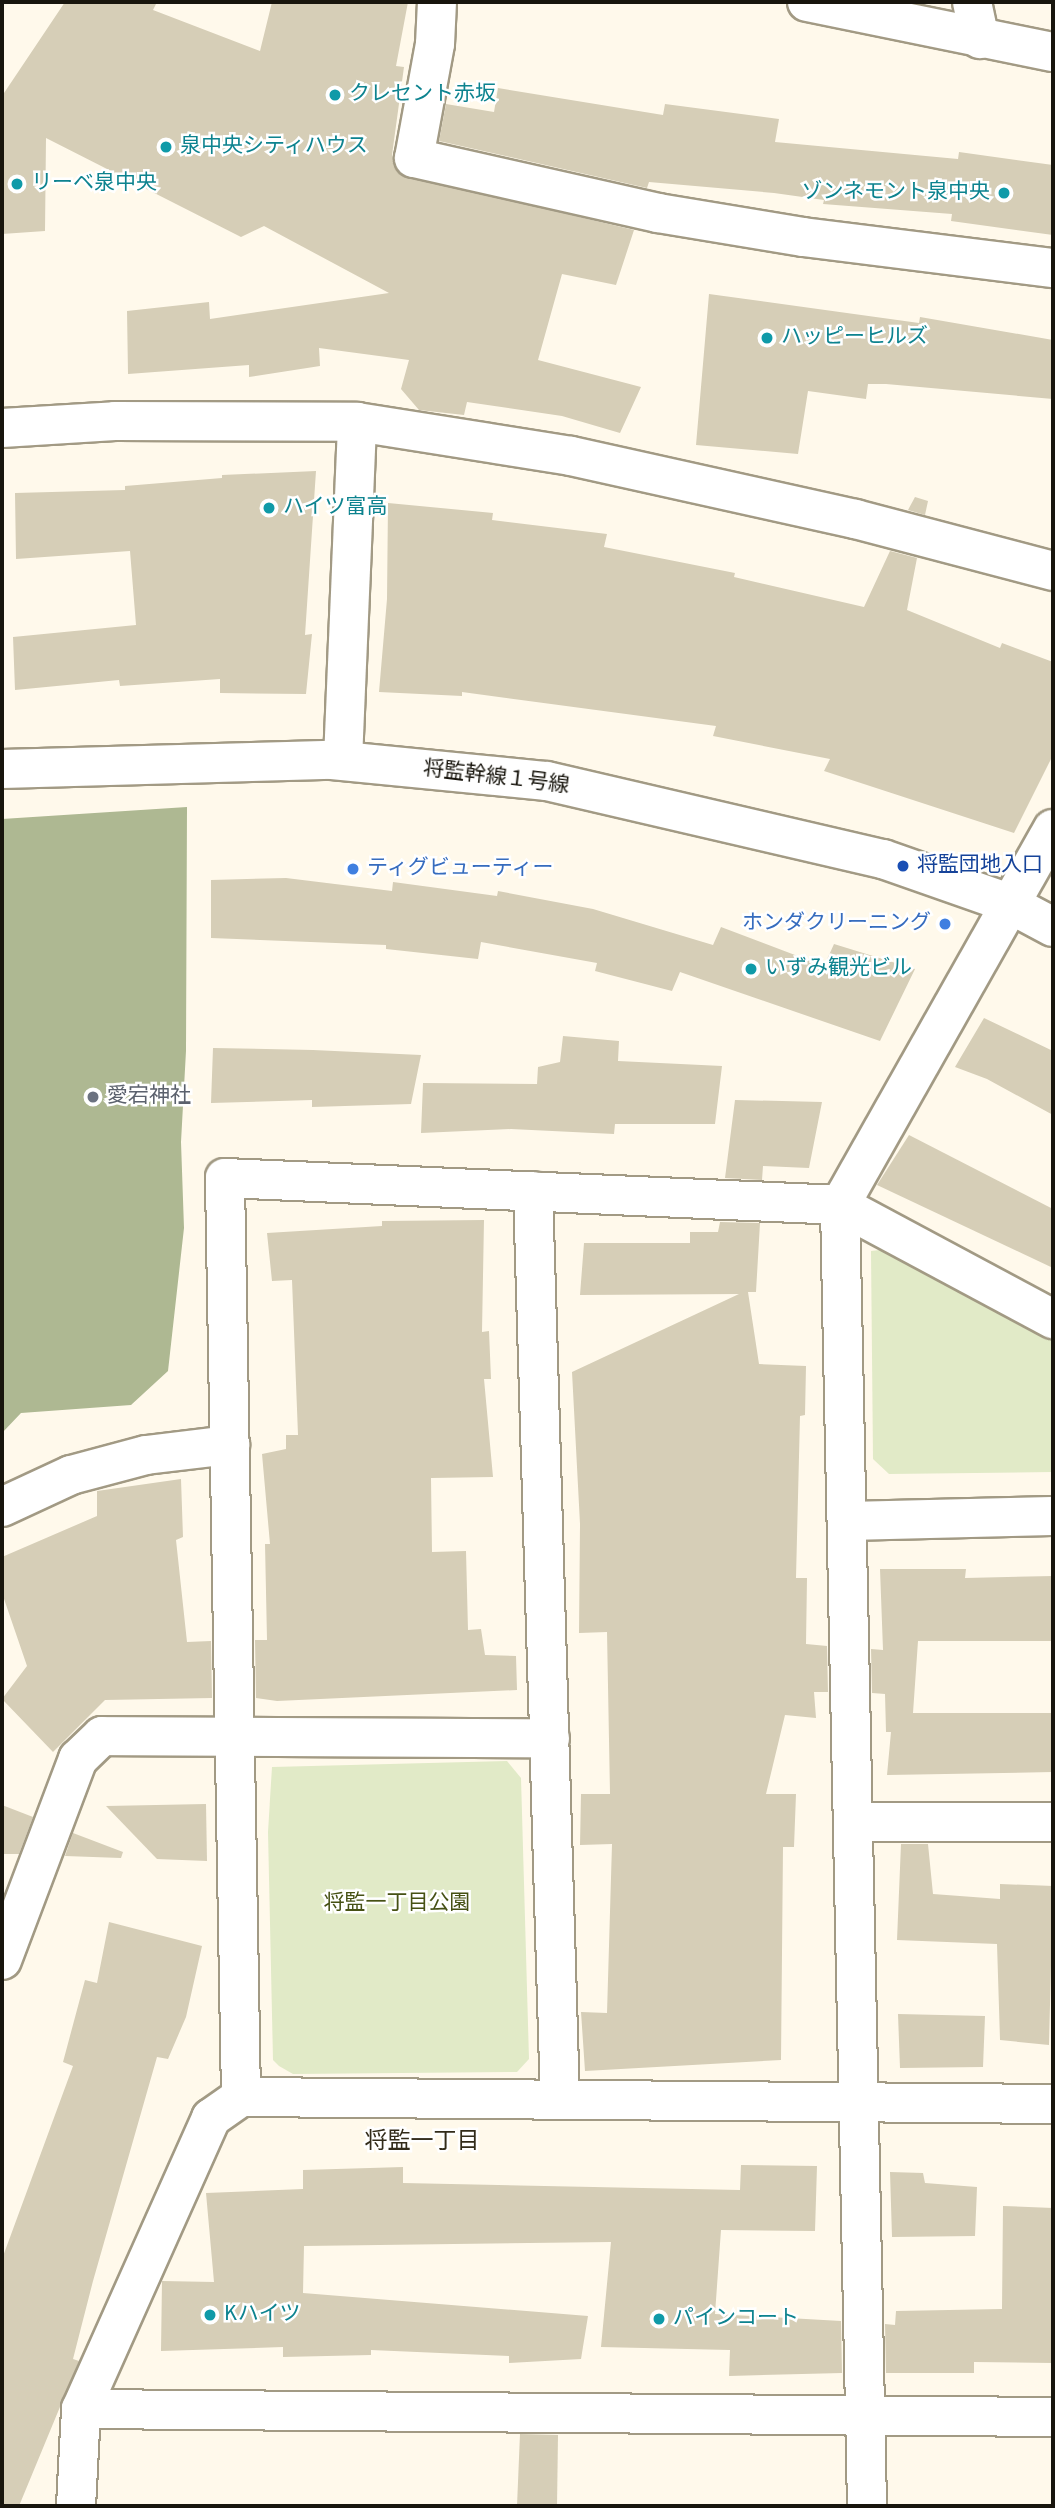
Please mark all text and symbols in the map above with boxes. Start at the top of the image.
place label: クレセント赤坂 [349,82,496,108]
marker: クレセント赤坂 [327,87,343,103]
place label: 泉中央シティハウス [180,134,369,160]
marker: 泉中央シティハウス [158,139,174,155]
place label: リーベ泉中央 [31,171,157,197]
marker: リーベ泉中央 [9,176,25,192]
place label: ゾンネモント泉中央 [801,180,990,206]
marker: ゾンネモント泉中央 [996,185,1012,201]
place label: ハッピーヒルズ [781,325,928,351]
marker: ハッピーヒルズ [759,330,775,346]
place label: ハイツ富高 [283,495,388,521]
marker: ハイツ富高 [261,500,277,516]
street label: 将監幹線１号線 [422,757,570,799]
place label: 将監団地入口 [917,853,1043,879]
place label: ティグビューティー [367,856,556,882]
marker: 将監団地入口 [895,858,911,874]
marker: ティグビューティー [345,861,361,877]
place label: ホンダクリーニング [742,911,931,937]
marker: ホンダクリーニング [937,916,953,932]
place label: いずみ観光ビル [765,956,912,982]
marker: いずみ観光ビル [743,961,759,977]
place label: 愛宕神社 [107,1084,191,1110]
marker: 愛宕神社 [85,1089,101,1105]
park label: 将監一丁目公園 [324,1891,470,1917]
district label: 将監一丁目 [365,2129,479,2157]
place label: Kハイツ [224,2302,301,2328]
place label: パインコート [673,2306,799,2332]
marker: Kハイツ [202,2307,218,2323]
marker: パインコート [651,2311,667,2327]

